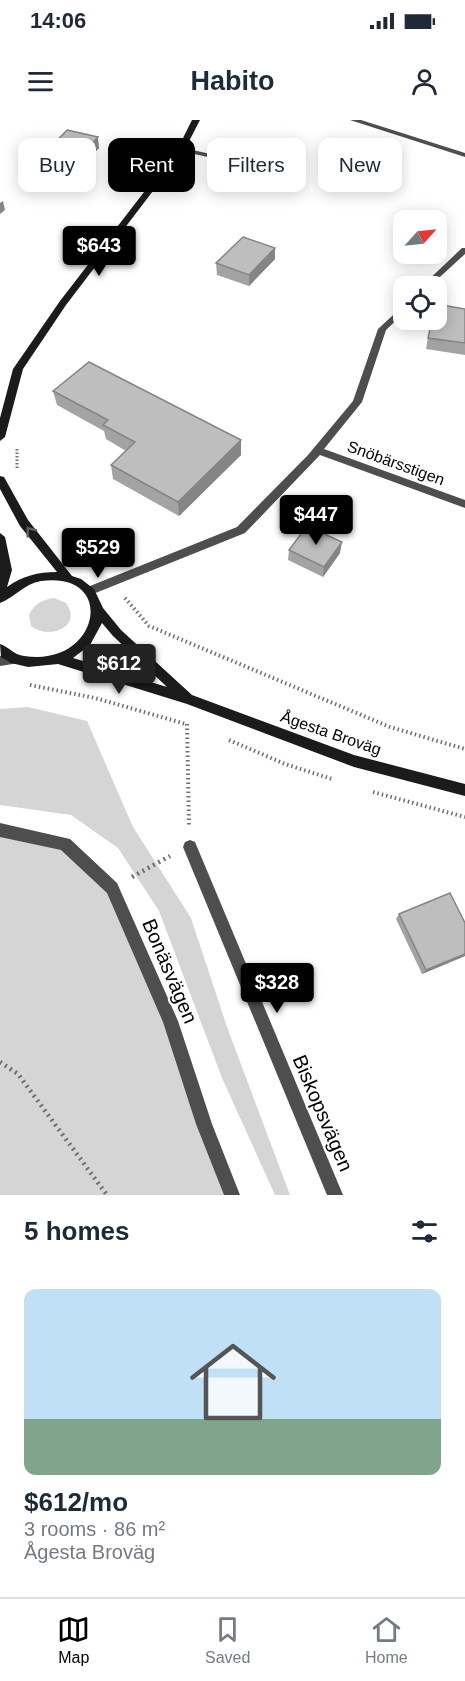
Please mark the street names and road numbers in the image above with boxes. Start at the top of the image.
street label: Snöbärsstigen [345,438,447,488]
street label: Ågesta Broväg [279,707,384,758]
street label: Bonäsvägen [138,916,202,1026]
street label: Biskopsvägen [289,1051,357,1175]

